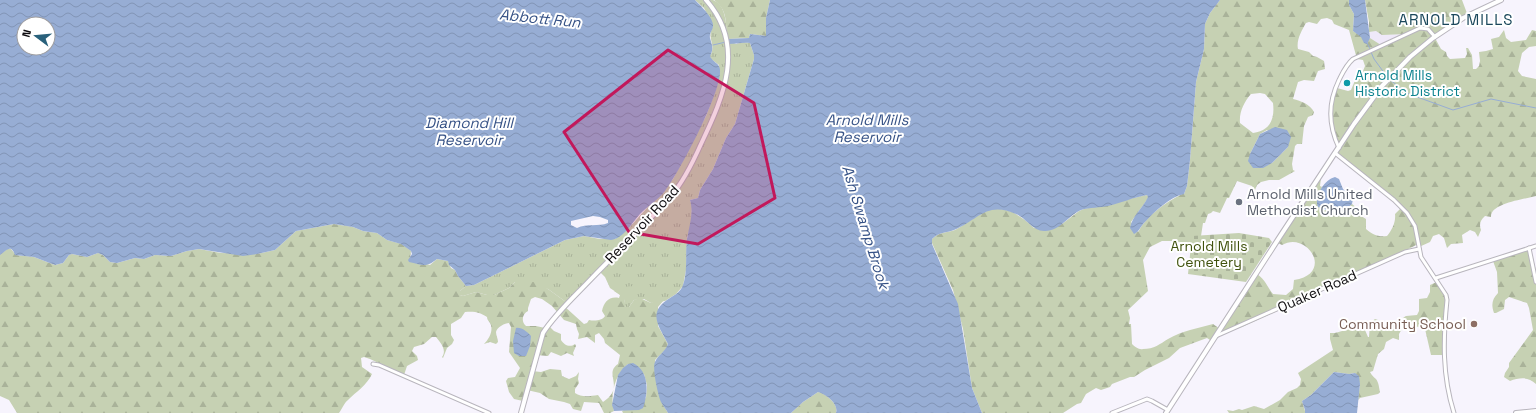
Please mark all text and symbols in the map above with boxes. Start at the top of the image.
water label: Abbott Run [498,4,582,32]
district label: ARNOLD MILLS [1398,10,1514,29]
north arrow [16,16,56,56]
text: N [19,28,34,39]
place label: Arnold Mills Historic District [1355,66,1460,100]
marker: Arnold Mills Historic District [1342,78,1352,88]
water label: Arnold Mills Reservoir [826,110,909,146]
water label: Diamond Hill Reservoir [425,113,515,149]
water label: Ash Swamp Brook [838,163,894,293]
street label: Reservoir Road [601,181,683,267]
place label: Arnold Mills United Methodist Church [1247,185,1373,219]
marker: Arnold Mills United Methodist Church [1234,197,1244,207]
park label: Arnold Mills Cemetery [1170,237,1248,271]
street label: Quaker Road [1275,266,1359,316]
place label: Community School [1339,315,1466,333]
marker: Community School [1469,319,1479,329]

